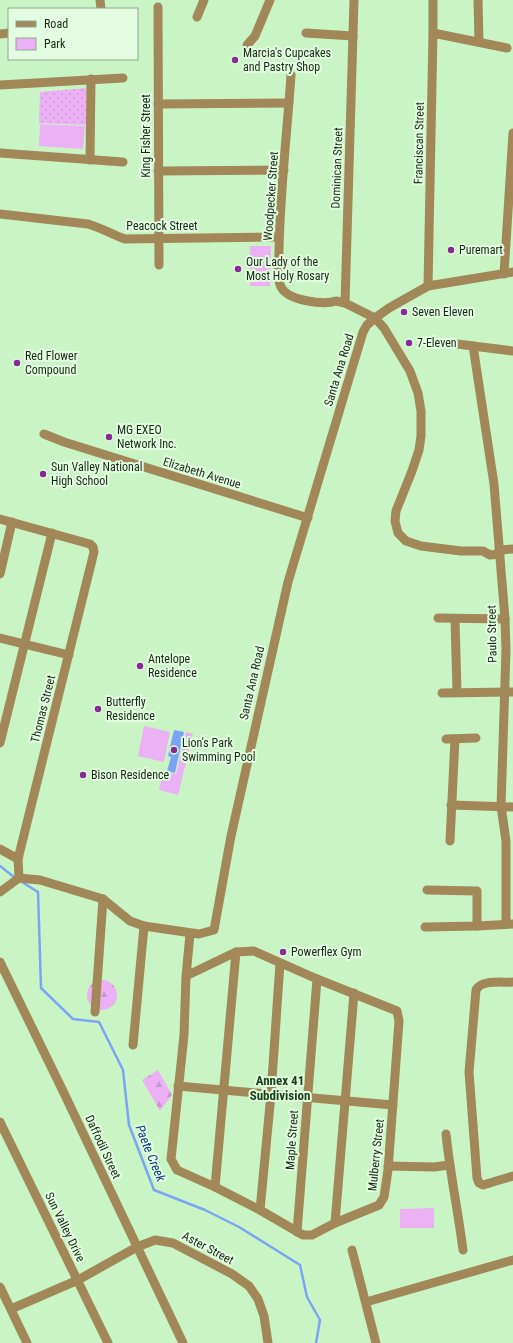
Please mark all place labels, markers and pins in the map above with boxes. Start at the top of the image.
place label: Marcia's Cupcakes and Pastry Shop [243,46,331,74]
marker: Marcia's Cupcakes and Pastry Shop [230,55,240,65]
place label: Puremart [459,243,503,257]
marker: Puremart [446,245,456,255]
place label: Our Lady of the Most Holy Rosary [246,255,329,283]
marker: Our Lady of the Most Holy Rosary [233,264,243,274]
place label: Seven Eleven [412,305,474,319]
marker: Seven Eleven [399,307,409,317]
place label: 7-Eleven [417,336,457,350]
marker: 7-Eleven [404,338,414,348]
place label: Red Flower Compound [25,349,78,377]
marker: Red Flower Compound [12,358,22,368]
place label: MG EXEO Network Inc. [117,423,177,451]
marker: MG EXEO Network Inc. [104,432,114,442]
place label: Sun Valley National High School [51,460,142,488]
marker: Sun Valley National High School [38,469,48,479]
place label: Antelope Residence [148,652,197,680]
marker: Antelope Residence [135,661,145,671]
place label: Butterfly Residence [106,695,155,723]
marker: Butterfly Residence [93,704,103,714]
place label: Lion's Park Swimming Pool [182,736,255,764]
marker: Lion's Park Swimming Pool [169,745,179,755]
place label: Bison Residence [91,768,170,782]
marker: Bison Residence [78,770,88,780]
place label: Powerflex Gym [291,945,362,959]
marker: Powerflex Gym [278,947,288,957]

